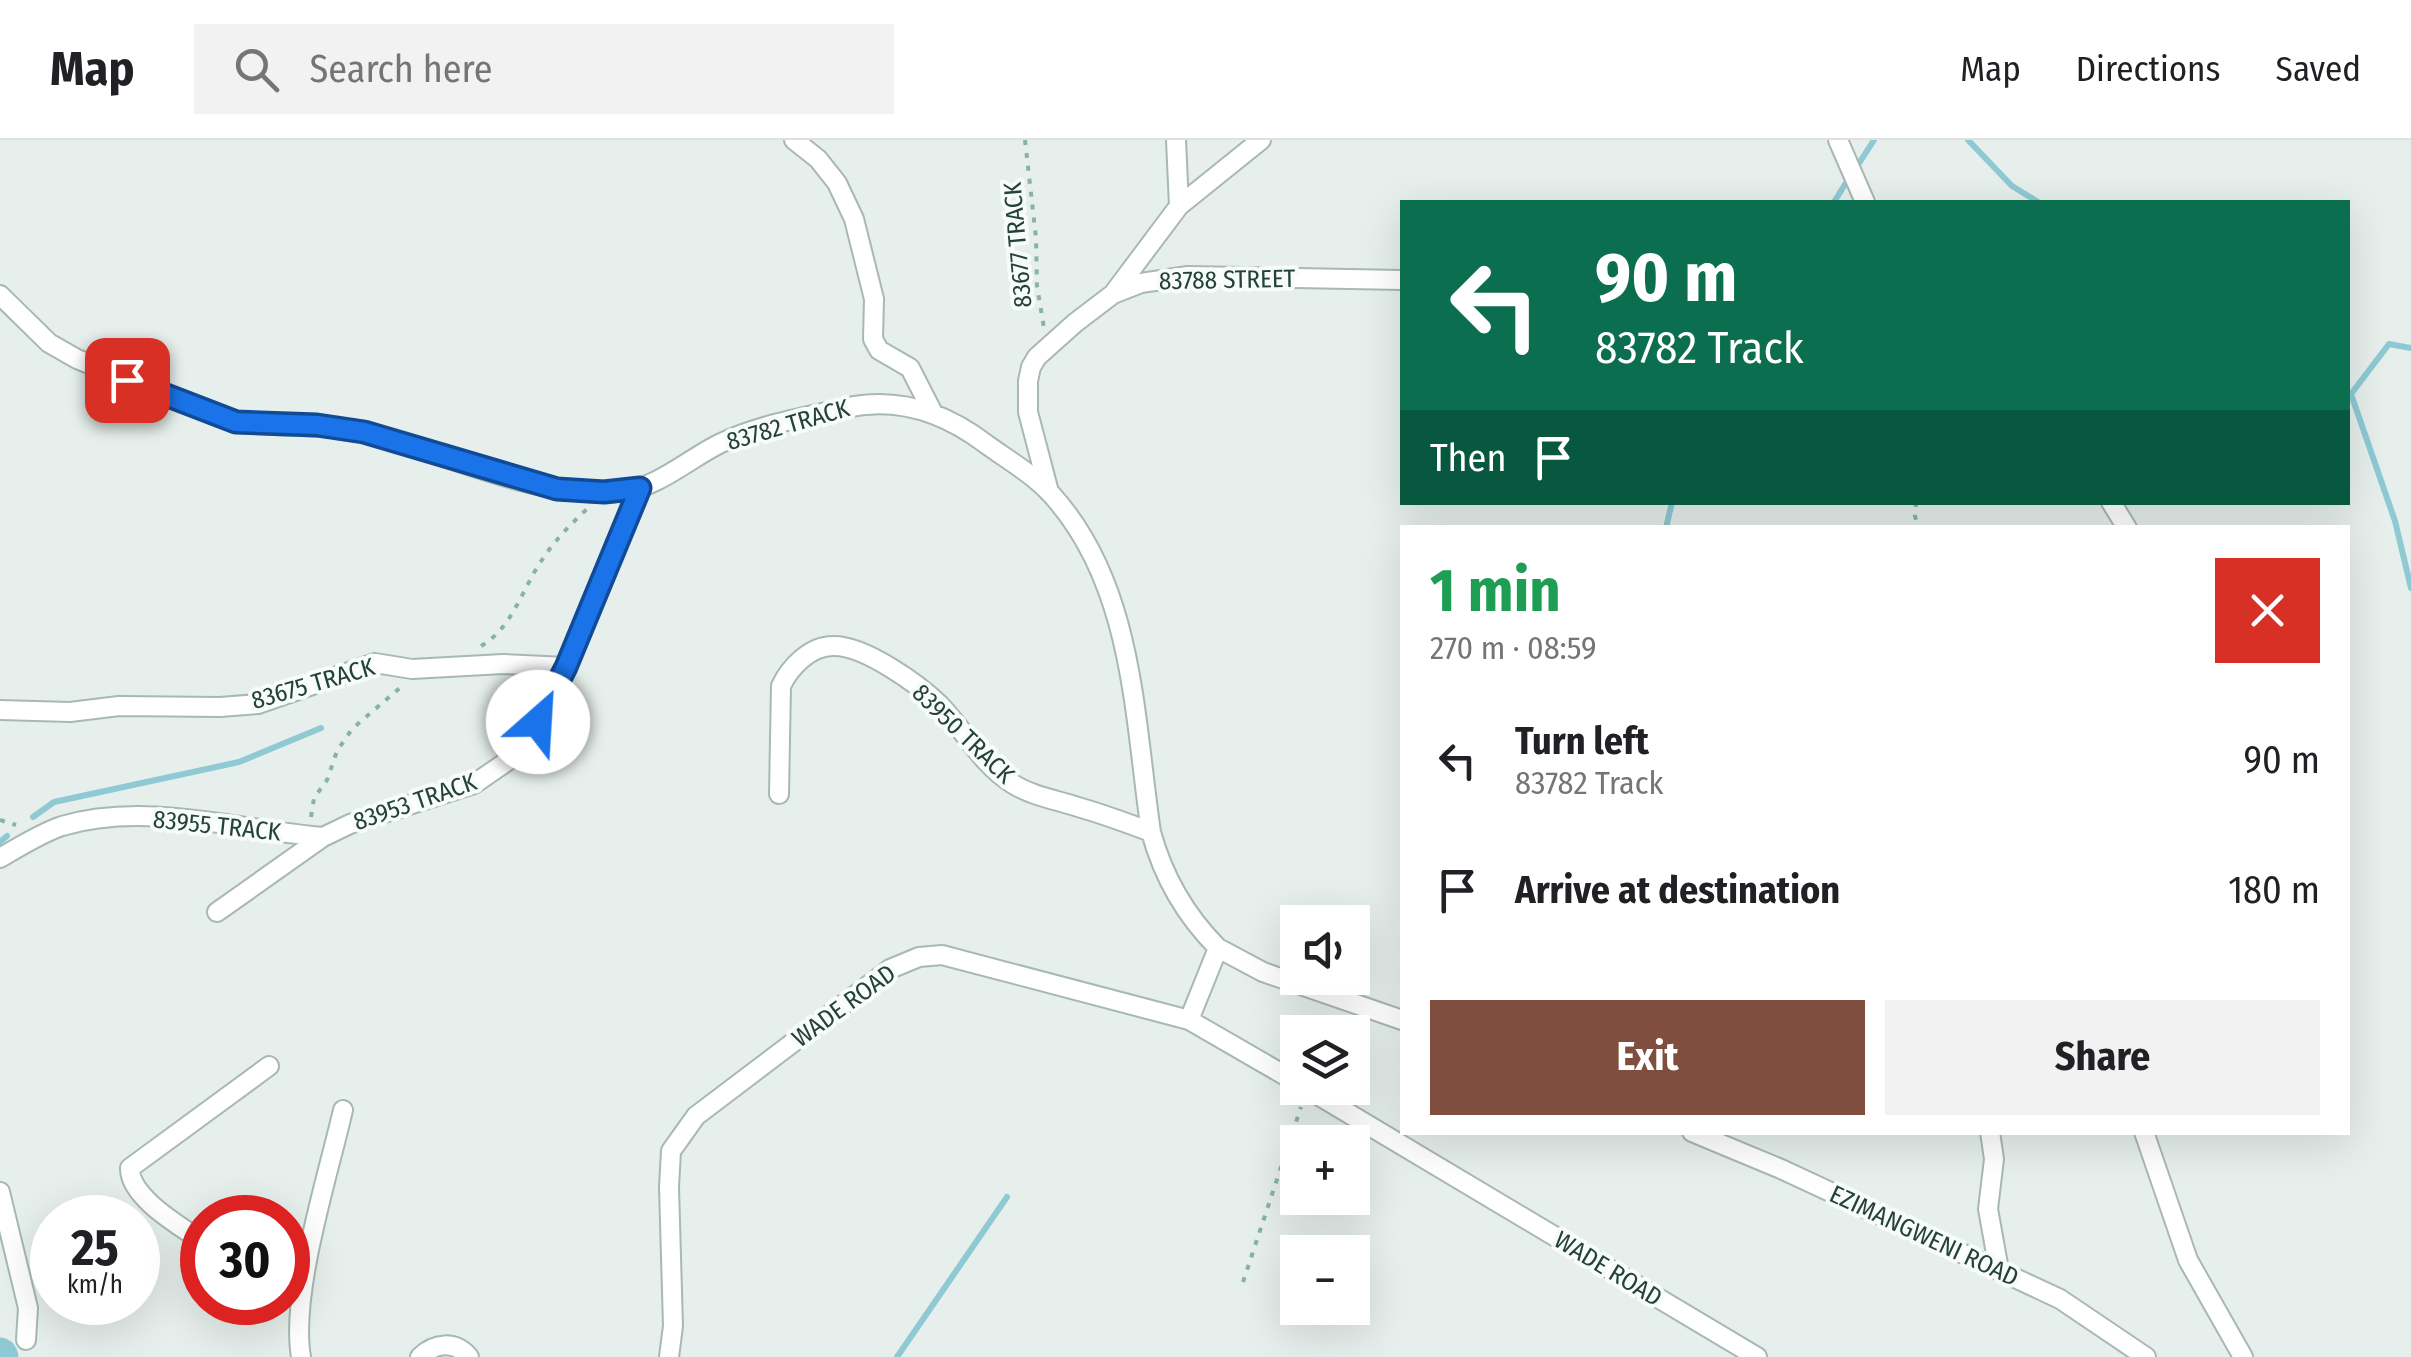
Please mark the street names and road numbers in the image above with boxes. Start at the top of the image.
street label: 83677 TRACK [998,180,1038,309]
street label: 83788 STREET [1159,264,1296,296]
street label: 83782 TRACK [723,393,854,457]
street label: 83675 TRACK [248,652,379,716]
street label: 83950 TRACK [906,678,1021,790]
street label: 83953 TRACK [350,767,481,837]
street label: 83955 TRACK [152,804,283,848]
street label: WADE ROAD [786,958,902,1054]
street label: EZIMANGWENI ROAD [1825,1179,2023,1293]
street label: WADE ROAD [1549,1225,1667,1313]

